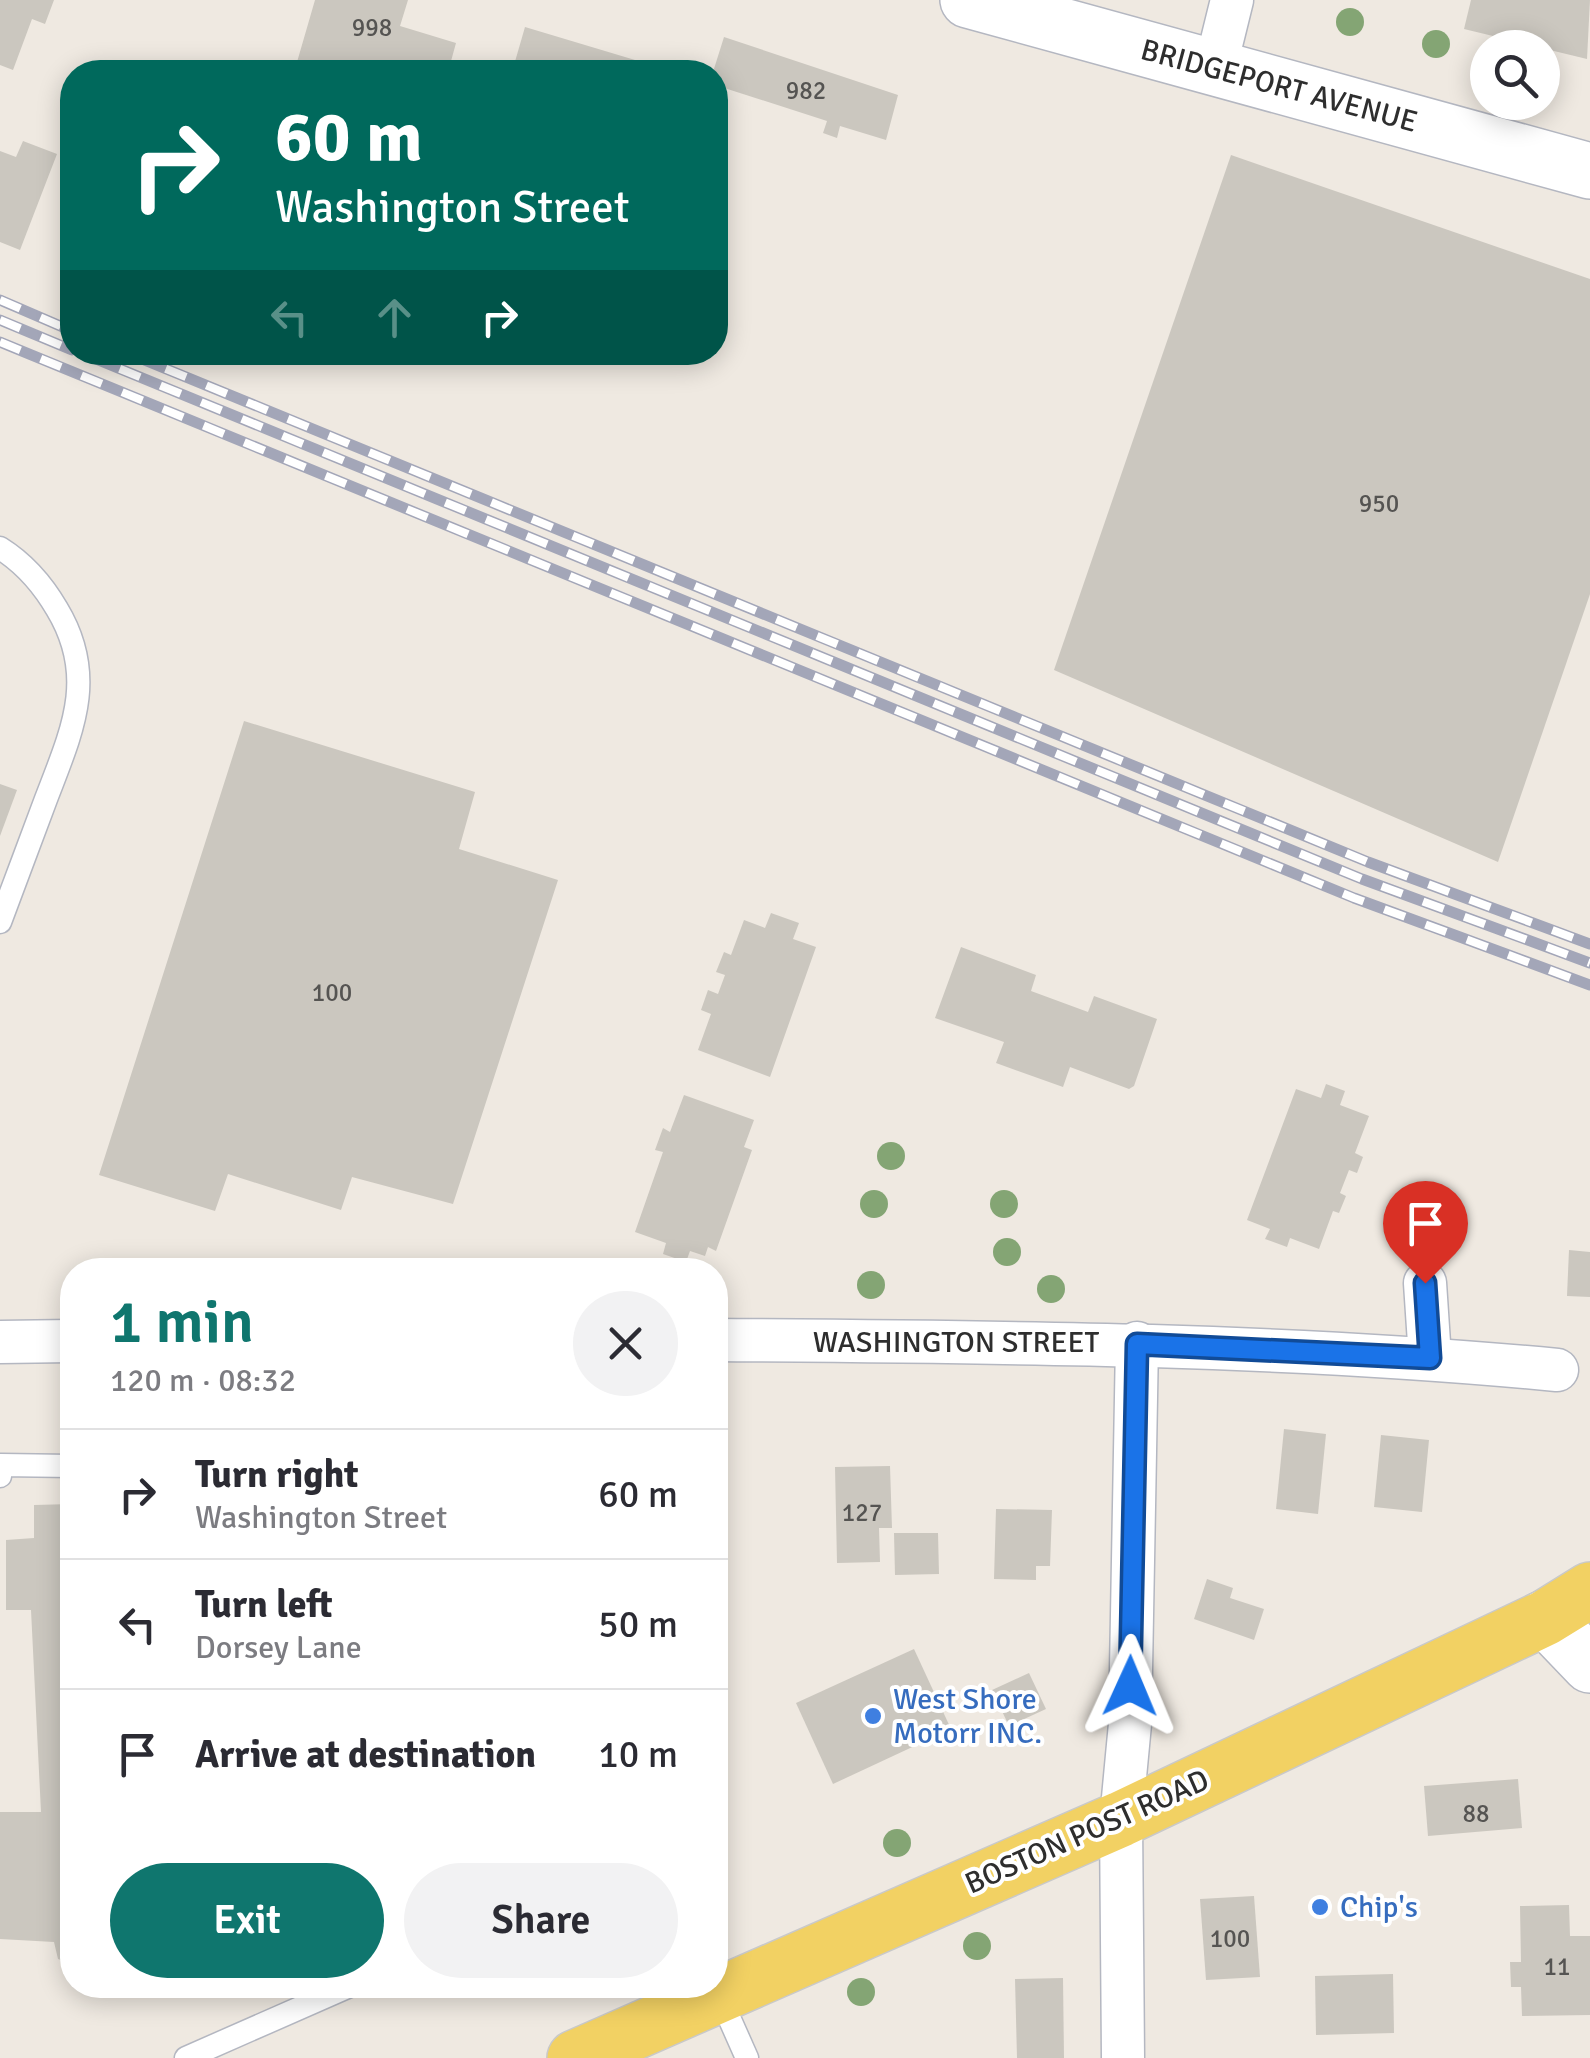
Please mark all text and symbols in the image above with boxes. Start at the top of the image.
house number: 998 [352,12,392,43]
map controls [1470,30,1560,120]
button: search [1470,30,1560,120]
street label: BRIDGEPORT AVENUE [1137,31,1421,141]
house number: 982 [786,75,826,106]
text: 60 m [275,94,423,180]
icon: right [110,100,240,230]
text: Washington Street [275,180,630,235]
icon: left [262,290,317,345]
icon: ahead [367,290,422,345]
icon: right [472,290,527,345]
house number: 950 [1359,488,1399,519]
house number: 100 [312,977,352,1008]
pin [1383,1181,1468,1284]
icon: arrive [1398,1196,1453,1251]
text: 1 min [110,1286,254,1360]
button: close [573,1291,678,1396]
street label: WASHINGTON STREET [813,1324,1099,1361]
text: 120 m · 08:32 [110,1361,296,1400]
text: Turn right [195,1451,359,1498]
icon: right [110,1467,165,1522]
text: 60 m [598,1471,678,1518]
house number: 127 [842,1497,882,1528]
text: Washington Street [195,1498,447,1537]
text: Turn left [195,1581,333,1628]
icon: left [110,1597,165,1652]
text: 50 m [598,1601,678,1648]
text: Dorsey Lane [195,1628,362,1667]
position arrow [1078,1634,1182,1738]
place label: West Shore Motorr INC. [893,1681,1042,1752]
marker: West Shore Motorr INC. [862,1705,884,1727]
icon: arrive [110,1727,165,1782]
text: Arrive at destination [195,1731,536,1778]
text: 10 m [598,1731,678,1778]
street label: BOSTON POST ROAD [959,1762,1215,1902]
house number: 88 [1462,1798,1490,1829]
button: Exit [110,1863,384,1978]
button: Share [404,1863,678,1978]
place label: Chip's [1340,1889,1418,1926]
marker: Chip's [1309,1896,1331,1918]
house number: 100 [1210,1923,1250,1954]
house number: 11 [1543,1951,1571,1982]

